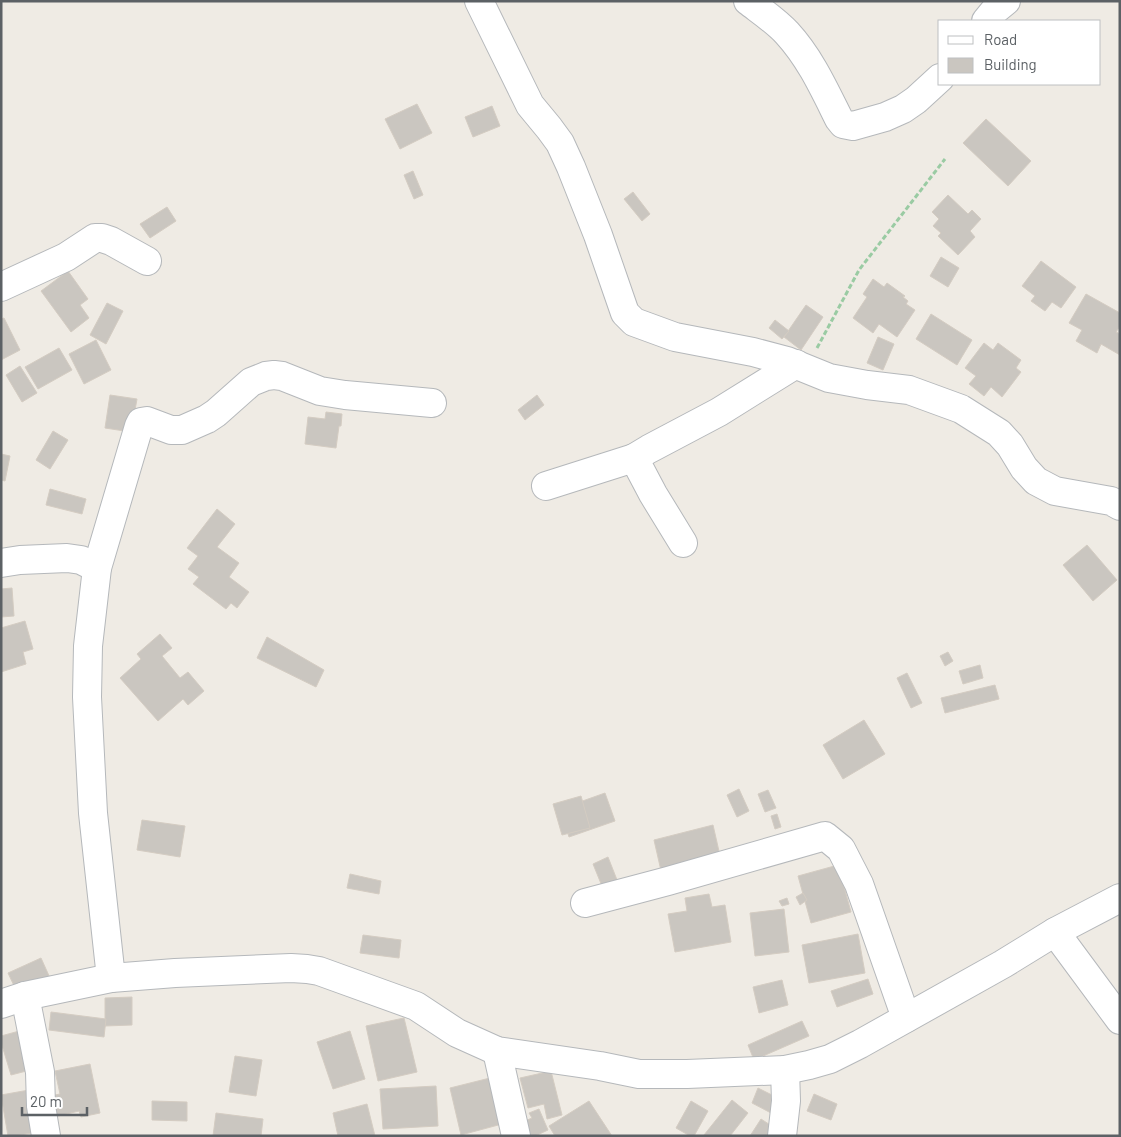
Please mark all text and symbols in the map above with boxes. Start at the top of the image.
legend [938,20,1101,85]
text: Road [984,30,1017,48]
text: Building [984,55,1037,73]
scale bar [22,1084,88,1116]
text: 20 m [30,1092,62,1110]

